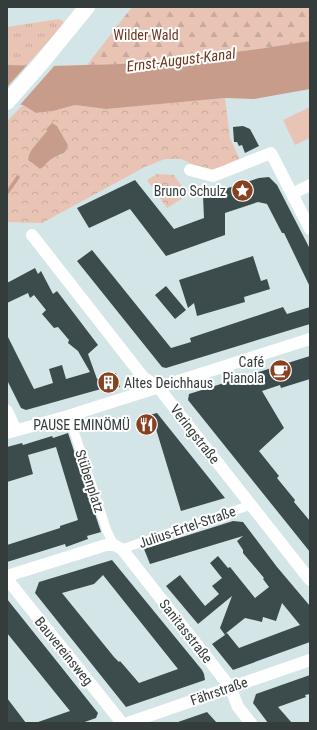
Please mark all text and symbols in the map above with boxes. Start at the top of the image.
park label: Wilder Wald [113,27,179,43]
water label: Ernst-August-Kanal [125,44,237,76]
place icon: Bruno Schulz [229,178,255,204]
place label: Bruno Schulz [154,183,226,199]
place label: Café Pianola [223,354,264,386]
cafe icon: Café Pianola [267,357,293,383]
building icon: Altes Deichhaus [96,370,122,396]
place label: Altes Deichhaus [124,375,213,391]
street label: Veringstraße [167,401,223,467]
restaurant icon: PAUSE EMINÖMÜ [133,412,159,438]
place label: PAUSE EMINÖMÜ [33,417,130,433]
street label: Stübenplatz [72,447,108,515]
street label: Julius-Ertel-Straße [136,503,238,551]
street label: Sanitasstraße [156,596,216,666]
street label: Bauvereinsweg [32,614,96,688]
street label: Fährstraße [188,674,250,708]

